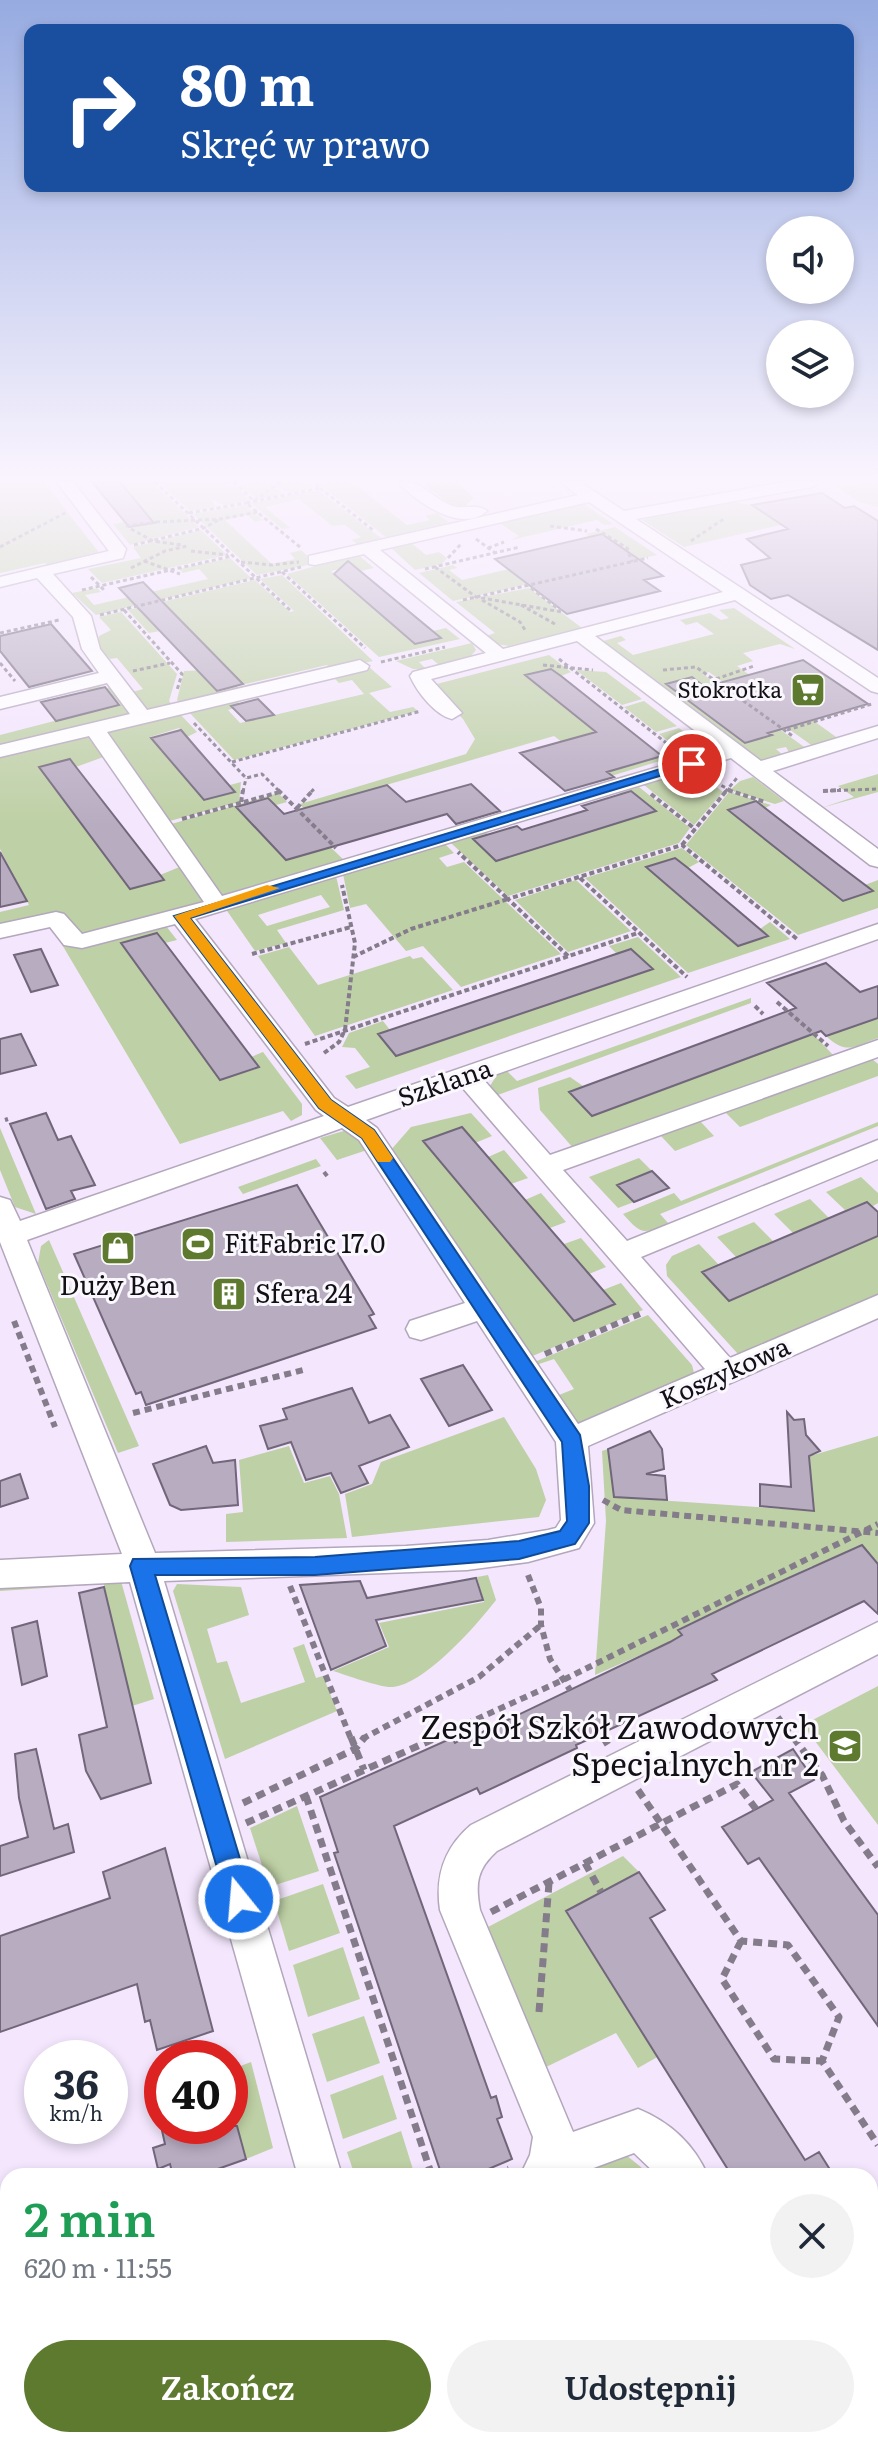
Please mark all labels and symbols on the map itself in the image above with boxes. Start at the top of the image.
supermarket icon: Stokrotka [789,671,827,709]
place label: Stokrotka [678,672,782,705]
pin [658,730,726,798]
street label: Szklana [392,1046,497,1115]
place label: FitFabric 17.0 [224,1222,385,1261]
sports icon: FitFabric 17.0 [179,1225,217,1263]
shop icon: Duży Ben [99,1229,137,1267]
place label: Duży Ben [60,1264,176,1303]
place label: Sfera 24 [255,1272,352,1311]
building icon: Sfera 24 [210,1275,248,1313]
street label: Koszykowa [653,1325,795,1417]
place label: Zespół Szkół Zawodowych Specjalnych nr 2 [420,1701,819,1786]
school or university icon: Zespół Szkół Zawodowych Specjalnych nr 2 [826,1727,864,1765]
position arrow [197,1857,281,1941]
speed limit sign: 40 [144,2040,248,2144]

